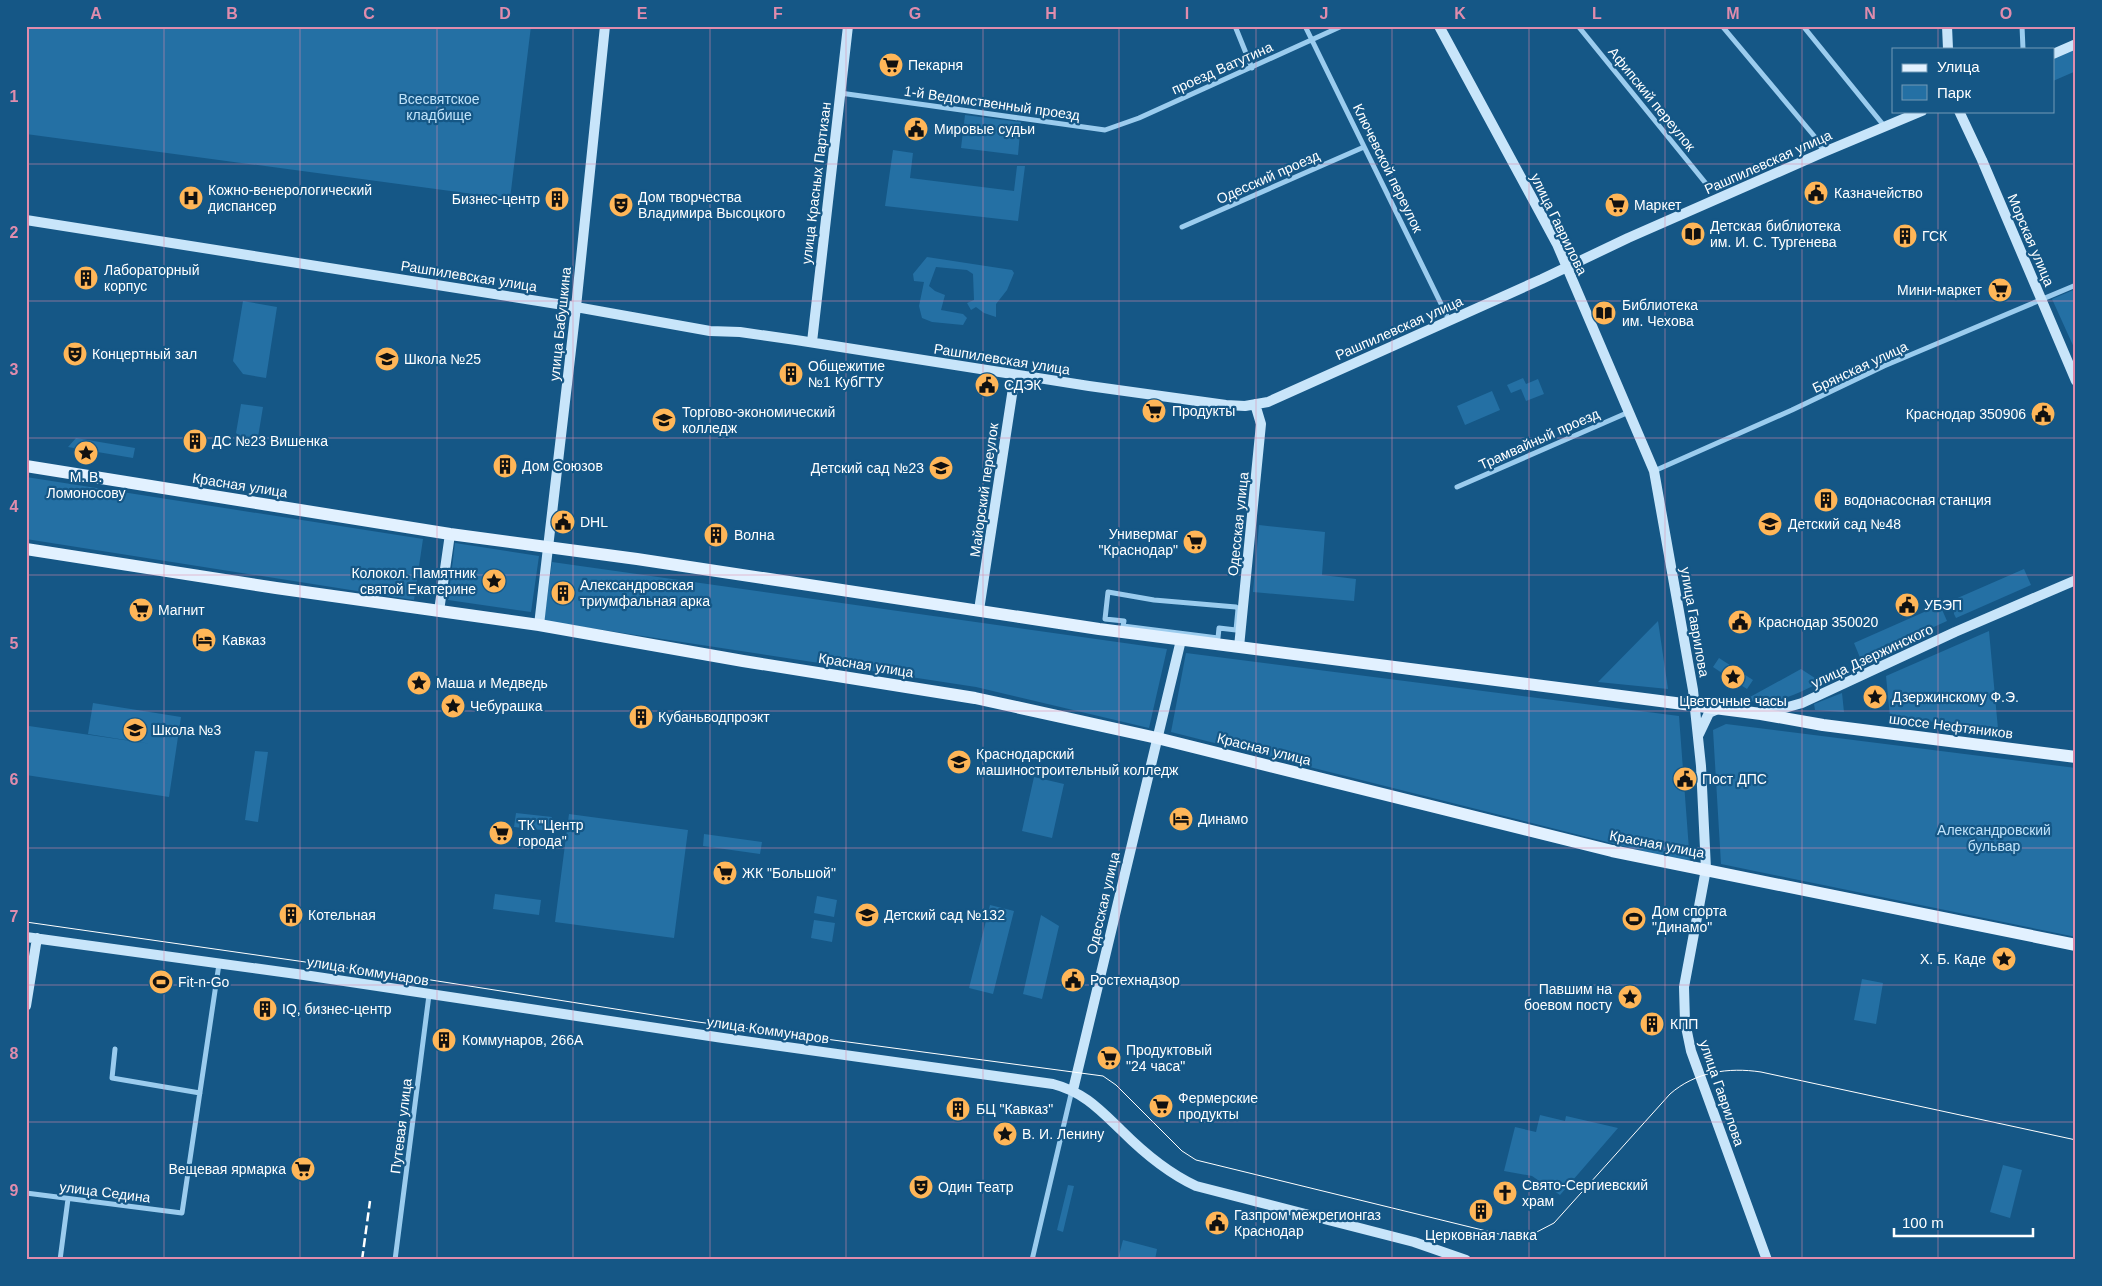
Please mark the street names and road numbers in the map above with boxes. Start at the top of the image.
street label: проезд Ватутина [1169,38,1275,97]
street label: Афипский переулок [1605,44,1699,155]
street label: 1-й Ведомственный проезд [903,83,1081,123]
street label: улица Красных Партизан [798,101,834,265]
street label: Ключевской переулок [1350,101,1427,236]
street label: Рашпилевская улица [1702,127,1834,197]
street label: Одесский проезд [1214,147,1322,207]
street label: улица Гаврилова [1527,171,1591,278]
street label: Морская улица [2004,192,2058,289]
street label: Рашпилевская улица [400,257,538,295]
street label: улица Бабушкина [546,266,574,382]
street label: Рашпилевская улица [1333,293,1465,363]
street label: Брянская улица [1810,338,1910,396]
street label: Рашпилевская улица [933,340,1071,378]
street label: Трамвайный проезд [1476,405,1602,473]
street label: Майорский переулок [967,421,1001,558]
street label: Красная улица [191,470,289,500]
street label: Одесская улица [1225,471,1251,577]
street label: улица Гаврилова [1677,566,1713,678]
street label: улица Дзержинского [1808,621,1936,691]
street label: Красная улица [817,650,915,680]
street label: шоссе Нефтяников [1888,710,2014,742]
street label: Красная улица [1215,730,1313,768]
street label: Красная улица [1608,827,1706,861]
street label: Одесская улица [1083,850,1123,956]
street label: улица Коммунаров [306,953,430,989]
street label: улица Коммунаров [706,1014,830,1046]
street label: улица Гаврилова [1696,1038,1748,1148]
street label: Путевая улица [387,1077,415,1175]
street label: улица Седина [59,1178,152,1206]

